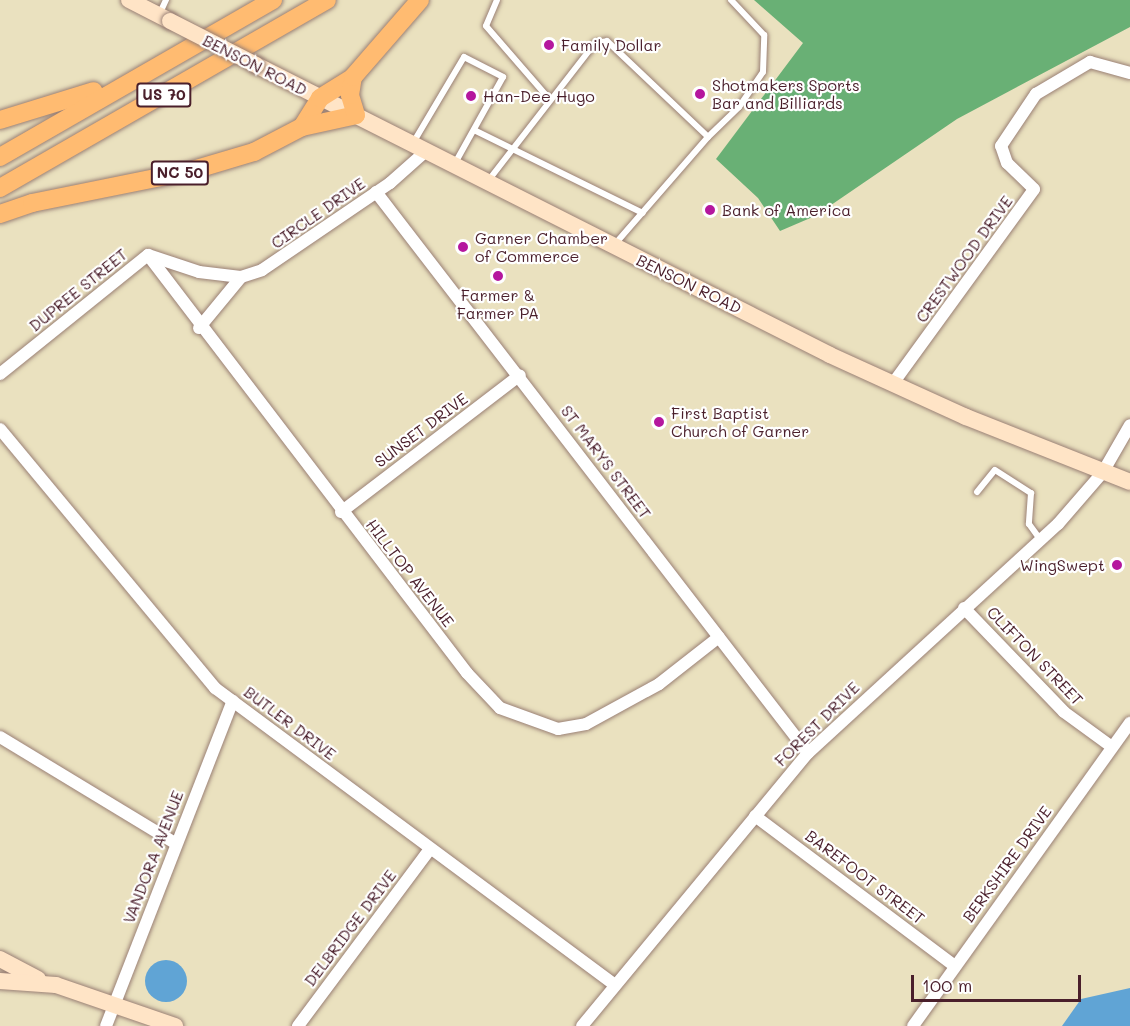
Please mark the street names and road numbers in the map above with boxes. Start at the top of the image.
street label: BENSON ROAD [200,30,310,100]
road number: US 70 [136,83,192,107]
road number: NC 50 [150,161,210,185]
street label: CIRCLE DRIVE [267,173,369,253]
street label: CRESTWOOD DRIVE [912,192,1016,326]
street label: DUPREE STREET [25,245,131,335]
street label: BENSON ROAD [633,250,745,318]
street label: SUNSET DRIVE [371,389,471,471]
street label: ST MARYS STREET [557,401,655,523]
street label: HILLTOP AVENUE [362,515,458,631]
street label: CLIFTON STREET [983,603,1087,709]
street label: FOREST DRIVE [771,678,863,770]
street label: BUTLER DRIVE [240,682,340,764]
street label: VANDORA AVENUE [119,788,187,926]
street label: BERKSHIRE DRIVE [958,802,1056,926]
street label: BAREFOOT STREET [802,826,928,928]
street label: DELBRIDGE DRIVE [300,866,400,990]

